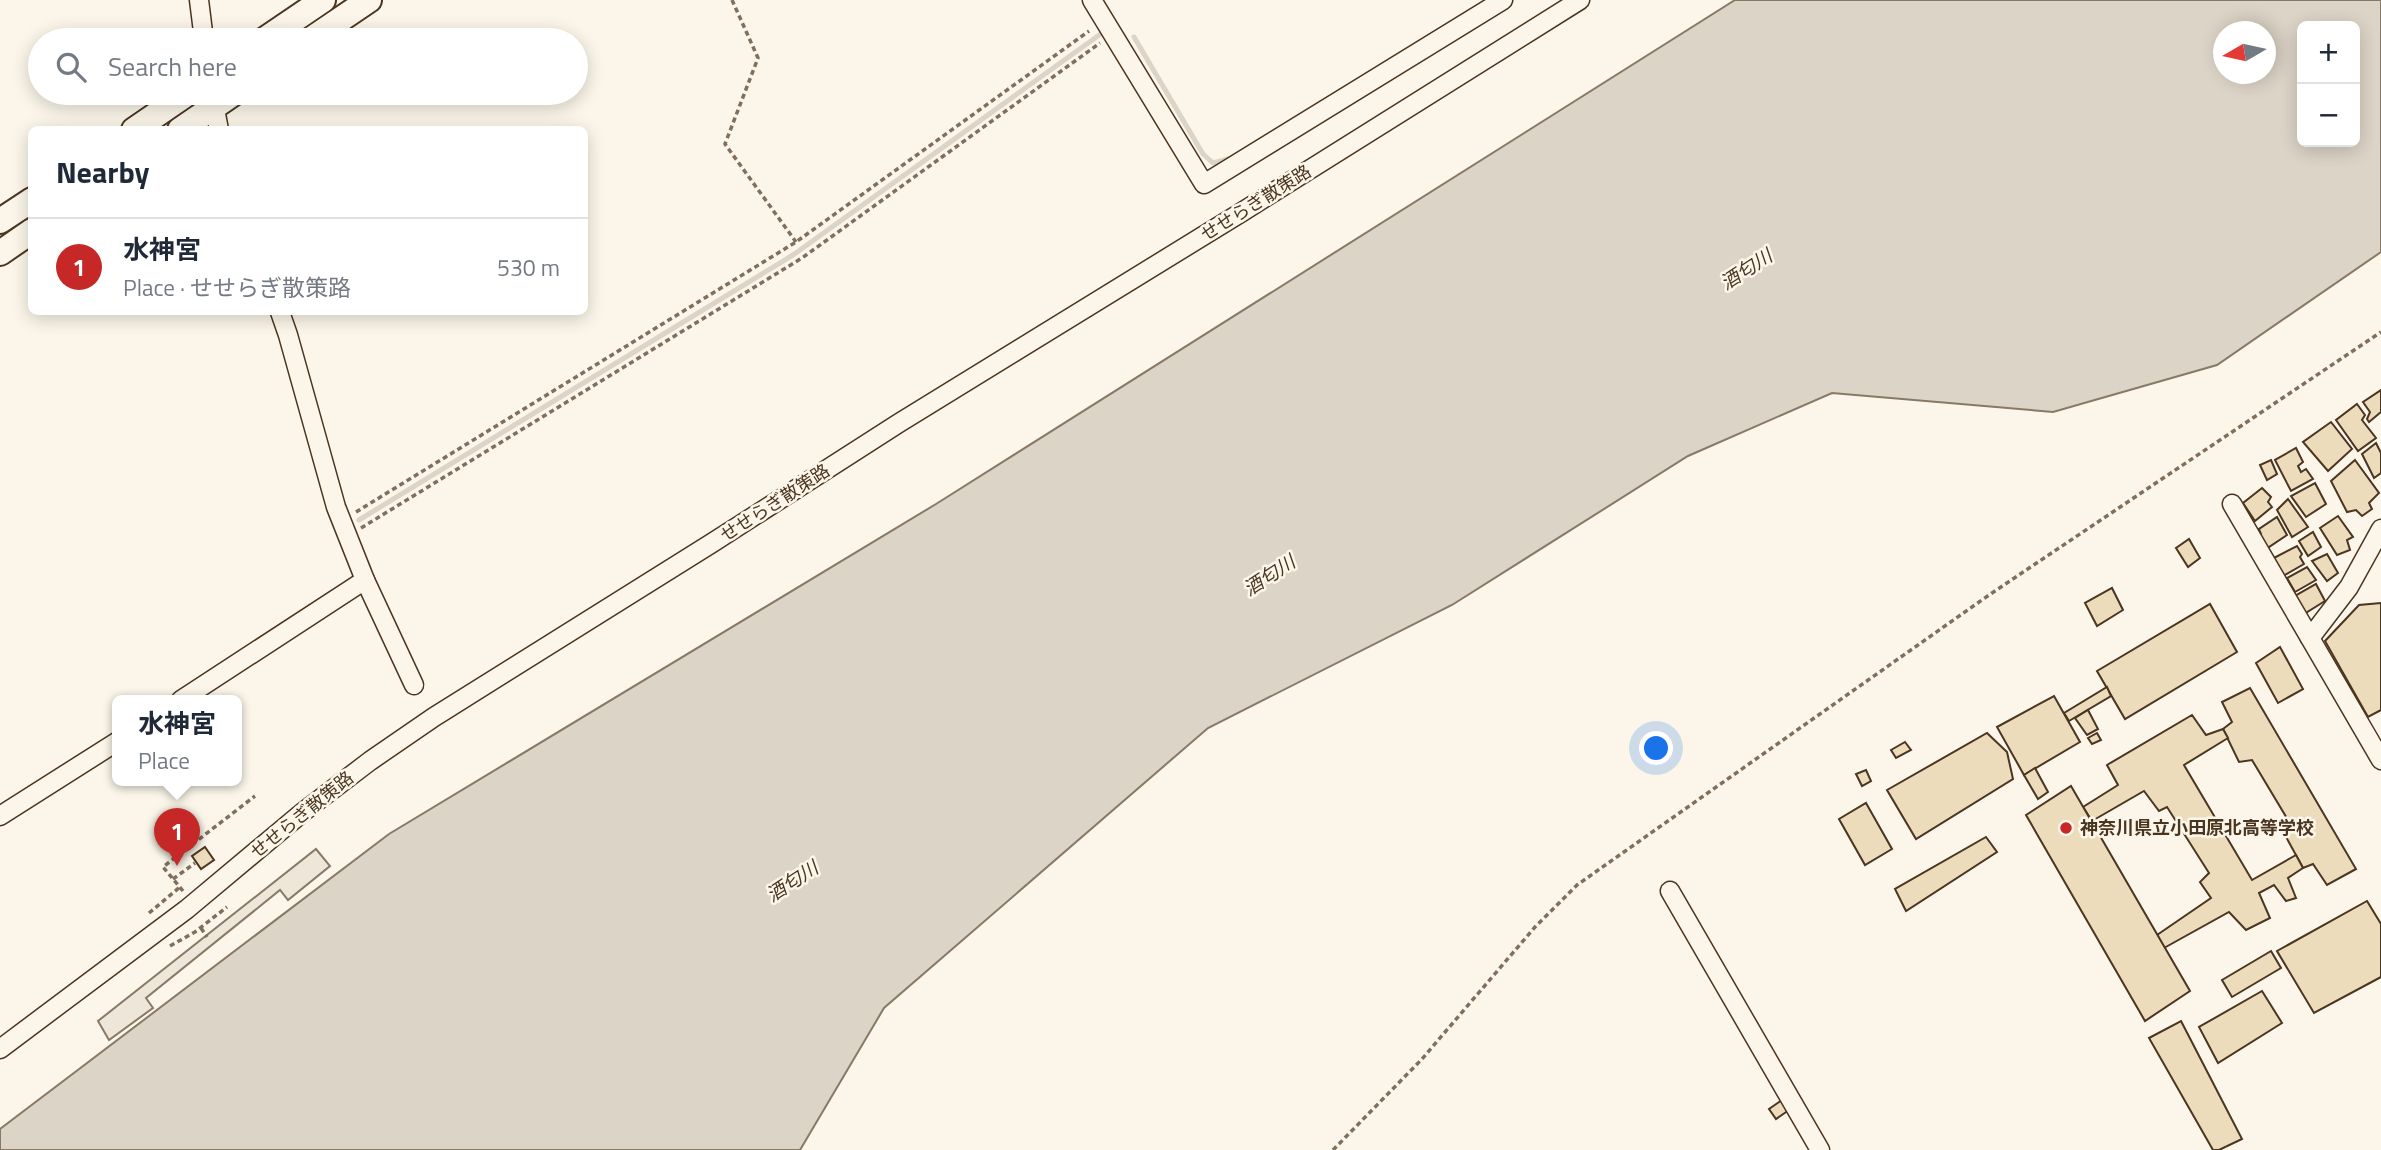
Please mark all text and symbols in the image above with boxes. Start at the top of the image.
north arrow [2213,21,2276,84]
map controls [2297,21,2360,147]
button: + [2297,21,2360,84]
search box [28,28,588,105]
text: Search here [108,47,237,86]
icon: search [52,48,90,86]
button: − [2297,84,2360,147]
text: Nearby [56,149,149,195]
street label: せせらぎ散策路 [1195,158,1316,247]
text: 水神宮 [123,230,201,269]
water label: 酒匂川 [1714,240,1779,296]
text: 1 [73,250,85,285]
text: 530 m [497,250,560,285]
text: Place · せせらぎ散策路 [123,270,351,305]
street label: せせらぎ散策路 [715,457,835,548]
water label: 酒匂川 [1237,546,1302,602]
popup [112,695,242,786]
text: 水神宮 [138,704,216,743]
your location [1639,731,1673,765]
text: Place [138,743,190,778]
street label: せせらぎ散策路 [244,764,359,865]
pin: 1 [154,808,200,866]
place label: 神奈川県立小田原北高等学校 [2080,814,2314,841]
marker: 神奈川県立小田原北高等学校 [2058,820,2074,836]
water label: 酒匂川 [760,852,825,908]

